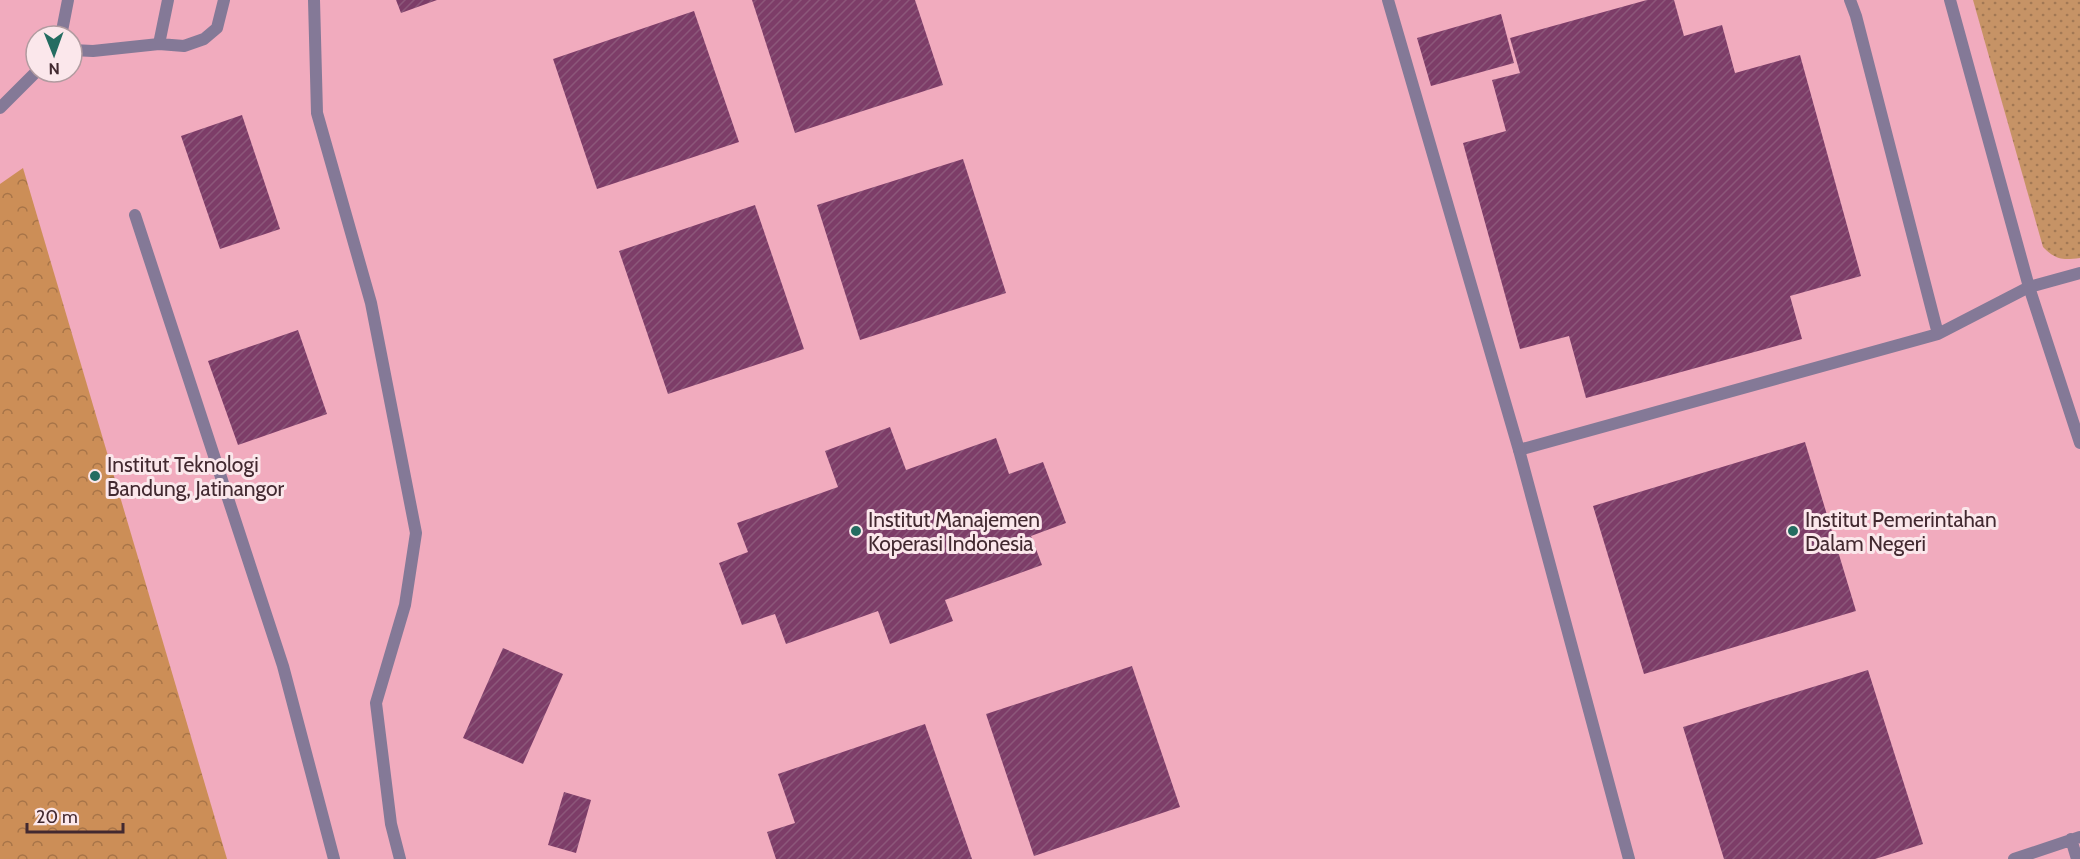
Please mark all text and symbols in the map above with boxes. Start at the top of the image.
north arrow [24,24,84,84]
text: N [48,59,60,78]
place label: Institut Teknologi Bandung, Jatinangor [107,452,285,501]
marker: Institut Teknologi Bandung, Jatinangor [88,469,102,483]
place label: Institut Manajemen Koperasi Indonesia [868,507,1040,556]
place label: Institut Pemerintahan Dalam Negeri [1805,507,1997,556]
marker: Institut Manajemen Koperasi Indonesia [849,524,863,538]
marker: Institut Pemerintahan Dalam Negeri [1786,524,1800,538]
scale bar [27,796,123,834]
text: 20 m [36,806,78,828]

